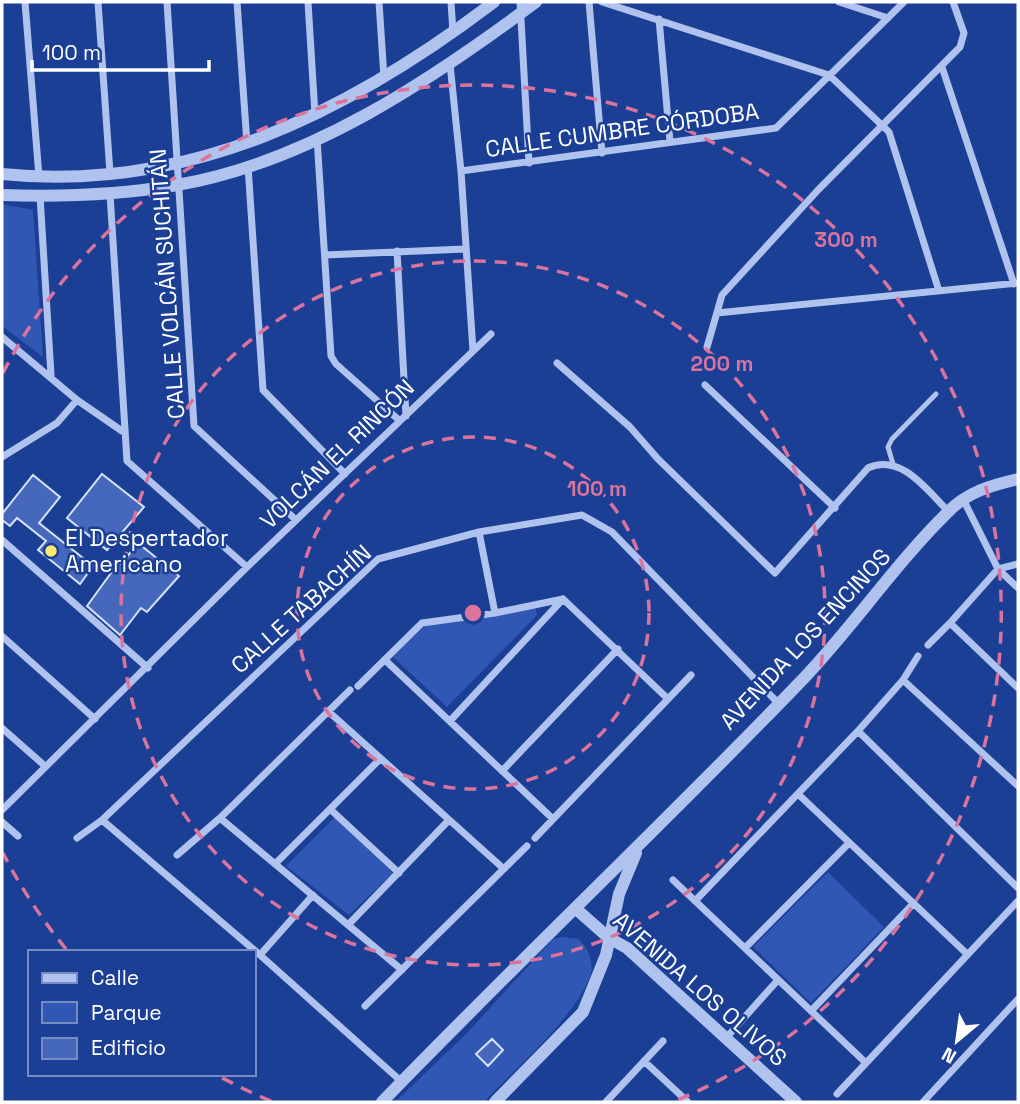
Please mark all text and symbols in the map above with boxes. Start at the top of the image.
scale bar [32,28,208,72]
text: 100 m [42,39,101,66]
street label: CALLE CUMBRE CÓRDOBA [483,96,761,164]
street label: CALLE VOLCÁN SUCHITÁN [143,148,191,420]
text: 300 m [814,226,878,253]
text: 200 m [691,350,753,377]
street label: VOLCÁN EL RINCÓN [253,373,421,535]
text: 100 m [567,475,627,502]
place label: El Despertador Americano [65,523,229,579]
street label: CALLE TABACHÍN [224,538,378,680]
street label: AVENIDA LOS ENCINOS [713,542,897,736]
marker: El Despertador Americano [43,543,59,559]
centre of rings [461,601,485,625]
street label: AVENIDA LOS OLIVOS [607,905,793,1073]
legend [28,950,256,1076]
text: Calle [91,964,139,991]
text: Parque [91,999,162,1026]
north arrow [922,1006,992,1076]
text: Edificio [91,1034,166,1061]
text: N [937,1041,961,1069]

